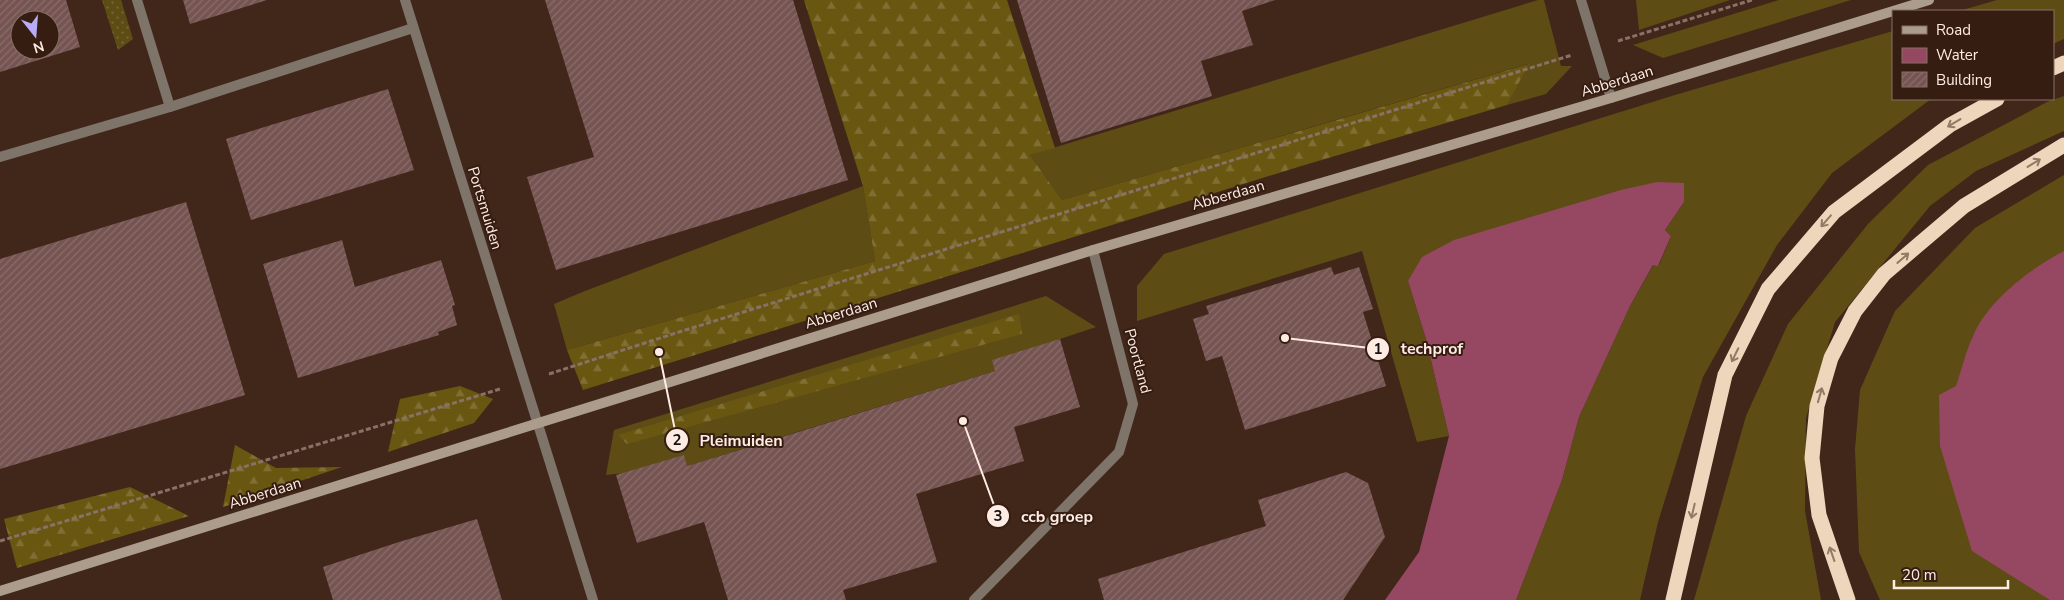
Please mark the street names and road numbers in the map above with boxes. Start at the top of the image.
street label: Abberdaan [1578,60,1656,102]
street label: Portsmuiden [463,164,507,252]
street label: Abberdaan [1189,175,1267,215]
street label: Abberdaan [802,292,880,334]
street label: Poortland [1120,326,1156,396]
street label: Abberdaan [226,472,304,514]

